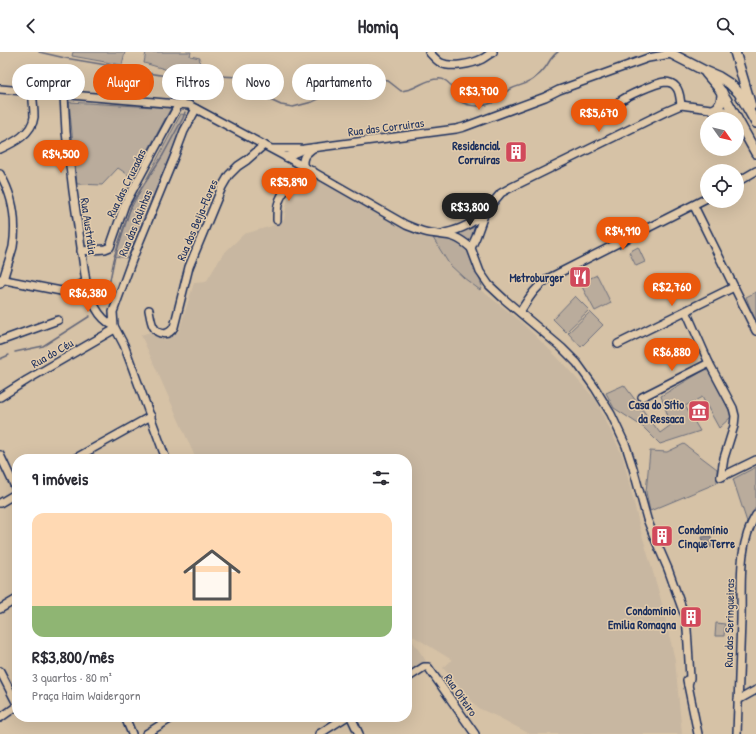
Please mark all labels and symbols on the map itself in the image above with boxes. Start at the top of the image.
pin: R$3,700 [442,77,516,111]
pin: R$5,670 [562,99,636,133]
north arrow [700,112,744,156]
street label: Rua das Corruiras [347,114,425,140]
place label: Residencial Corruíras [452,137,501,168]
building icon: Residencial Corruíras [503,139,529,165]
pin: R$4,500 [24,140,98,174]
street label: Rua das Cruzadas [102,146,150,220]
pin: R$5,890 [252,168,326,202]
street label: Rua dos Beija-Flores [172,176,222,263]
street label: Rua das Rolinhas [114,187,156,259]
pin: R$3,800 [433,193,507,227]
street label: Rua Austrália [77,197,101,256]
pin: R$4,910 [586,217,660,251]
restaurant icon: Metroburger [567,264,593,290]
place label: Metroburger [509,269,564,287]
pin: R$2,760 [635,273,709,307]
pin: R$6,380 [51,279,125,313]
street label: Rua do Céu [28,334,76,372]
pin: R$6,880 [635,338,709,372]
place label: Casa do Sítio da Ressaca [629,396,684,427]
museum icon: Casa do Sítio da Ressaca [686,398,712,424]
place label: Condomínio Cinque Terre [678,521,735,553]
building icon: Condomínio Cinque Terre [649,523,675,549]
street label: Rua das Seringueiras [720,578,738,668]
place label: Condomínio Emilia Romagna [608,602,676,634]
building icon: Condomínio Emilia Romagna [678,604,704,630]
street label: Rua Oiteiro [440,670,482,720]

